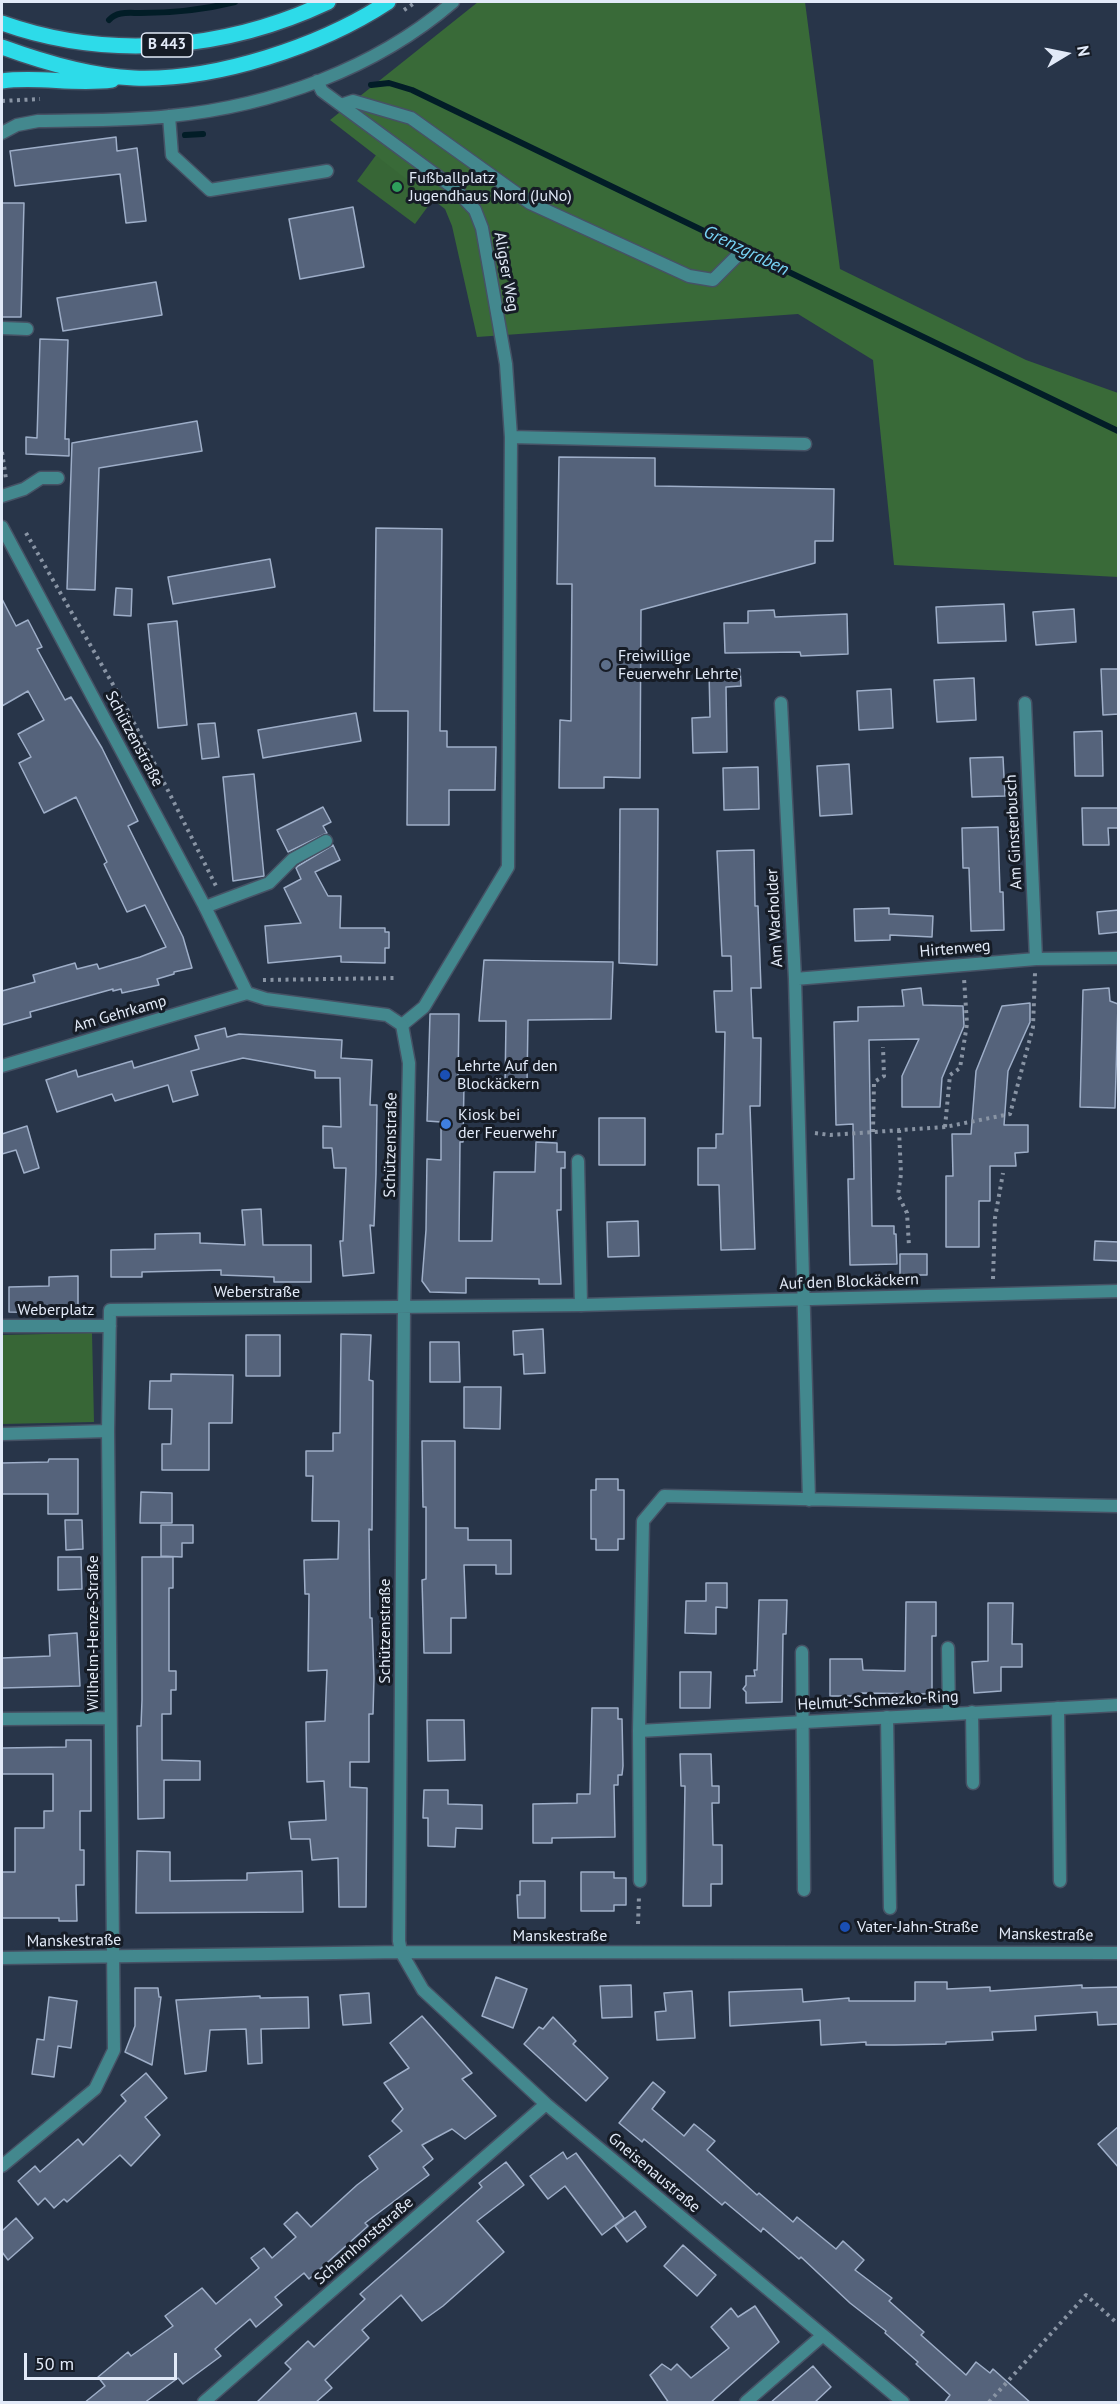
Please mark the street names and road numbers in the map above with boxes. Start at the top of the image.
road number: B 443 [142,33,192,57]
street label: Aligser Weg [490,231,522,313]
street label: Schützenstraße [101,688,167,790]
street label: Am Ginsterbusch [1001,774,1027,890]
street label: Am Wacholder [763,868,787,968]
street label: Hirtenweg [919,936,991,962]
street label: Am Gehrkamp [71,992,169,1036]
street label: Schützenstraße [380,1092,402,1198]
street label: Auf den Blockäckern [779,1270,919,1294]
street label: Weberstraße [214,1282,300,1302]
street label: Weberplatz [18,1300,94,1320]
street label: Wilhelm-Henze-Straße [83,1555,103,1711]
street label: Schützenstraße [375,1578,395,1684]
street label: Helmut-Schmezko-Ring [797,1687,959,1715]
street label: Manskestraße [998,1925,1094,1945]
street label: Manskestraße [513,1926,607,1946]
street label: Manskestraße [26,1931,122,1951]
street label: Gneisenaustraße [604,2129,704,2217]
street label: Scharnhorststraße [311,2193,417,2289]

